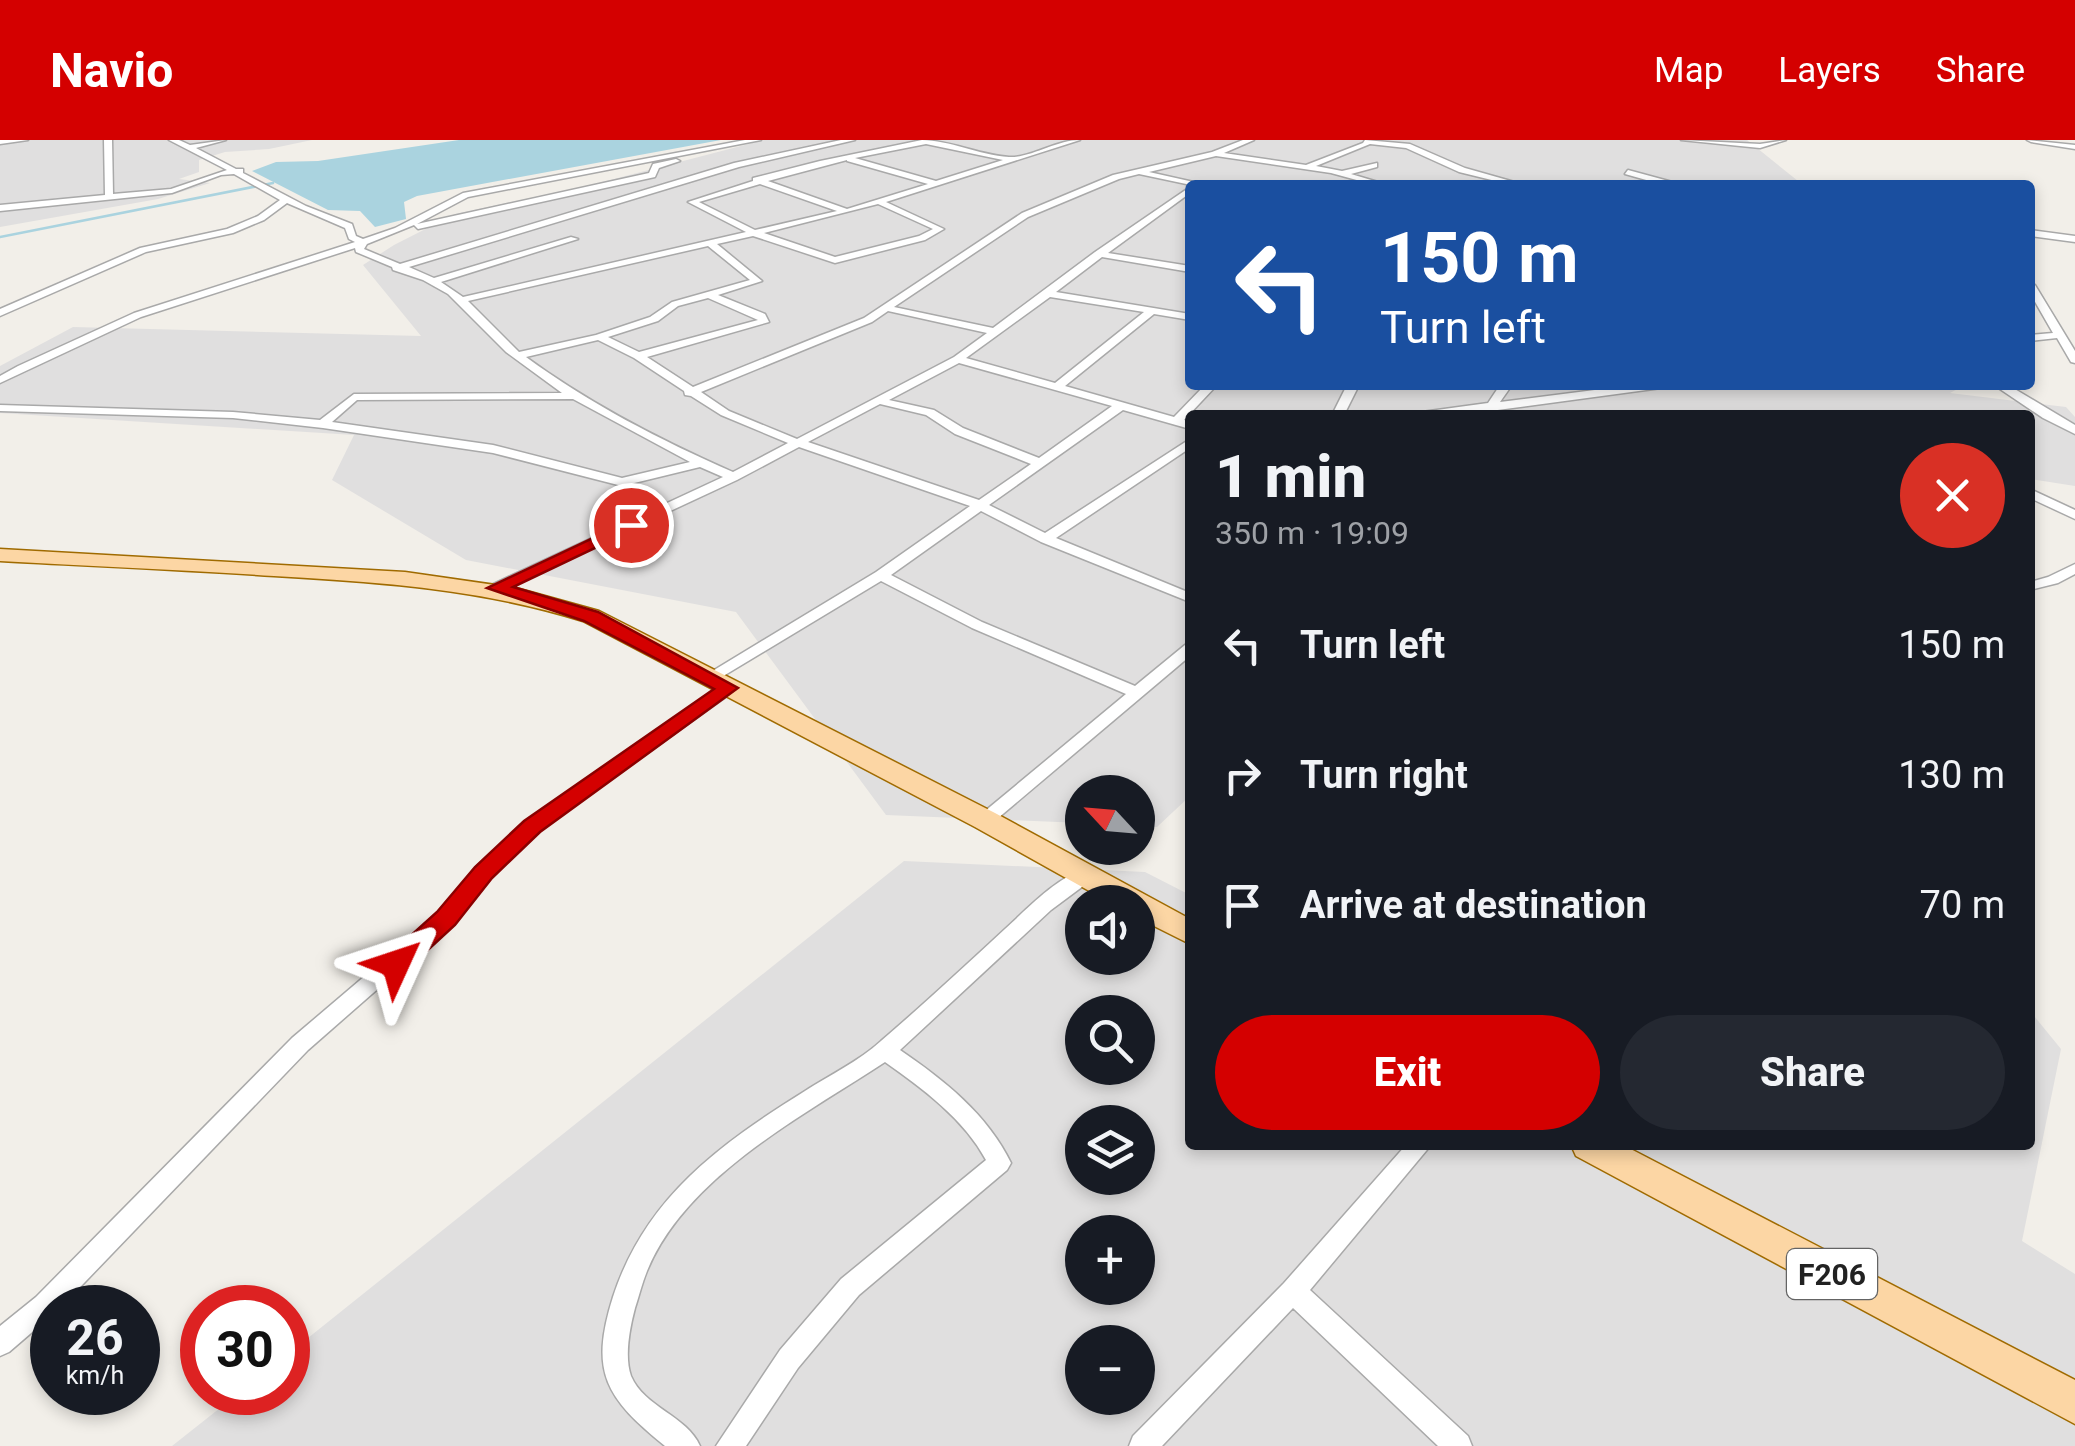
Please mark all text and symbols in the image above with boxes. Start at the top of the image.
text: Navio [50,42,173,99]
text: Map [1654,50,1723,91]
text: Layers [1778,50,1881,91]
text: Share [1936,50,2025,91]
text: 150 m [1380,217,1579,299]
icon: left [1215,220,1345,350]
text: Turn left [1380,301,1546,354]
text: 1 min [1215,441,1366,512]
button: close [1900,443,2005,548]
pin [589,483,674,568]
icon: arrive [604,498,659,553]
text: 350 m · 19:09 [1215,514,1409,552]
icon: left [1215,618,1270,673]
text: Turn left [1300,623,1445,667]
text: 150 m [1898,623,2005,667]
icon: right [1215,748,1270,803]
text: Turn right [1300,753,1468,797]
text: 130 m [1898,753,2005,797]
north arrow [1065,775,1155,865]
map controls [1065,775,1155,1415]
icon: arrive [1215,878,1270,933]
text: Arrive at destination [1300,883,1647,927]
text: 70 m [1920,883,2005,927]
button: sound [1065,885,1155,975]
position arrow [344,912,448,1016]
button: search [1065,995,1155,1085]
button: Exit [1215,1015,1600,1130]
button: Share [1620,1015,2005,1130]
button: layers [1065,1105,1155,1195]
button: + [1065,1215,1155,1305]
road number: F206 [1787,1249,1877,1299]
speed limit sign: 30 [180,1285,310,1415]
text: 26 [66,1309,124,1367]
button: − [1065,1325,1155,1415]
text: km/h [66,1361,124,1390]

